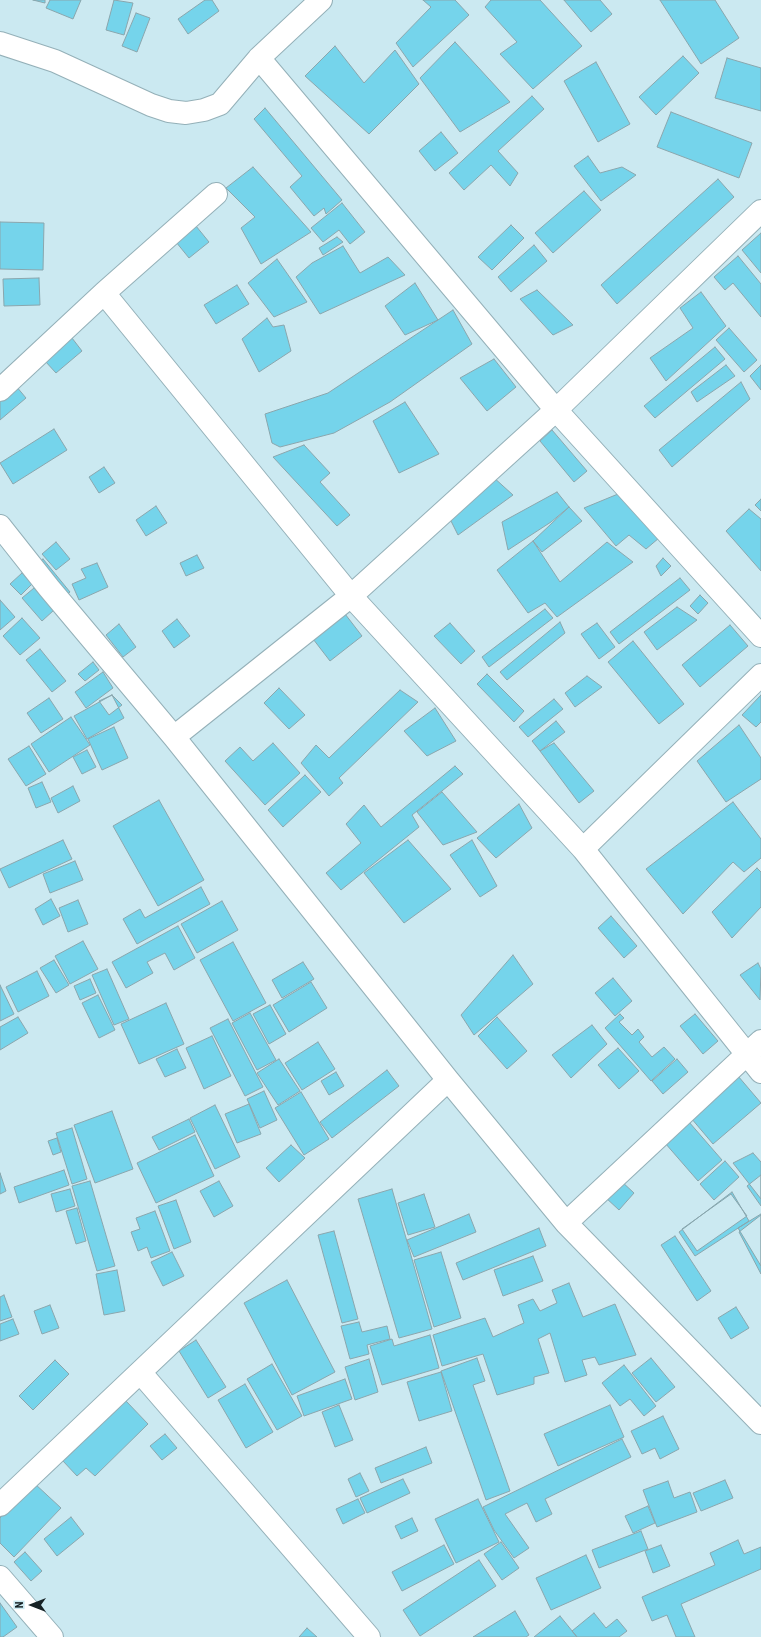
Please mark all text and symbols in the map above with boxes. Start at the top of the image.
north arrow [12,1585,52,1625]
text: N [13,1602,26,1608]

